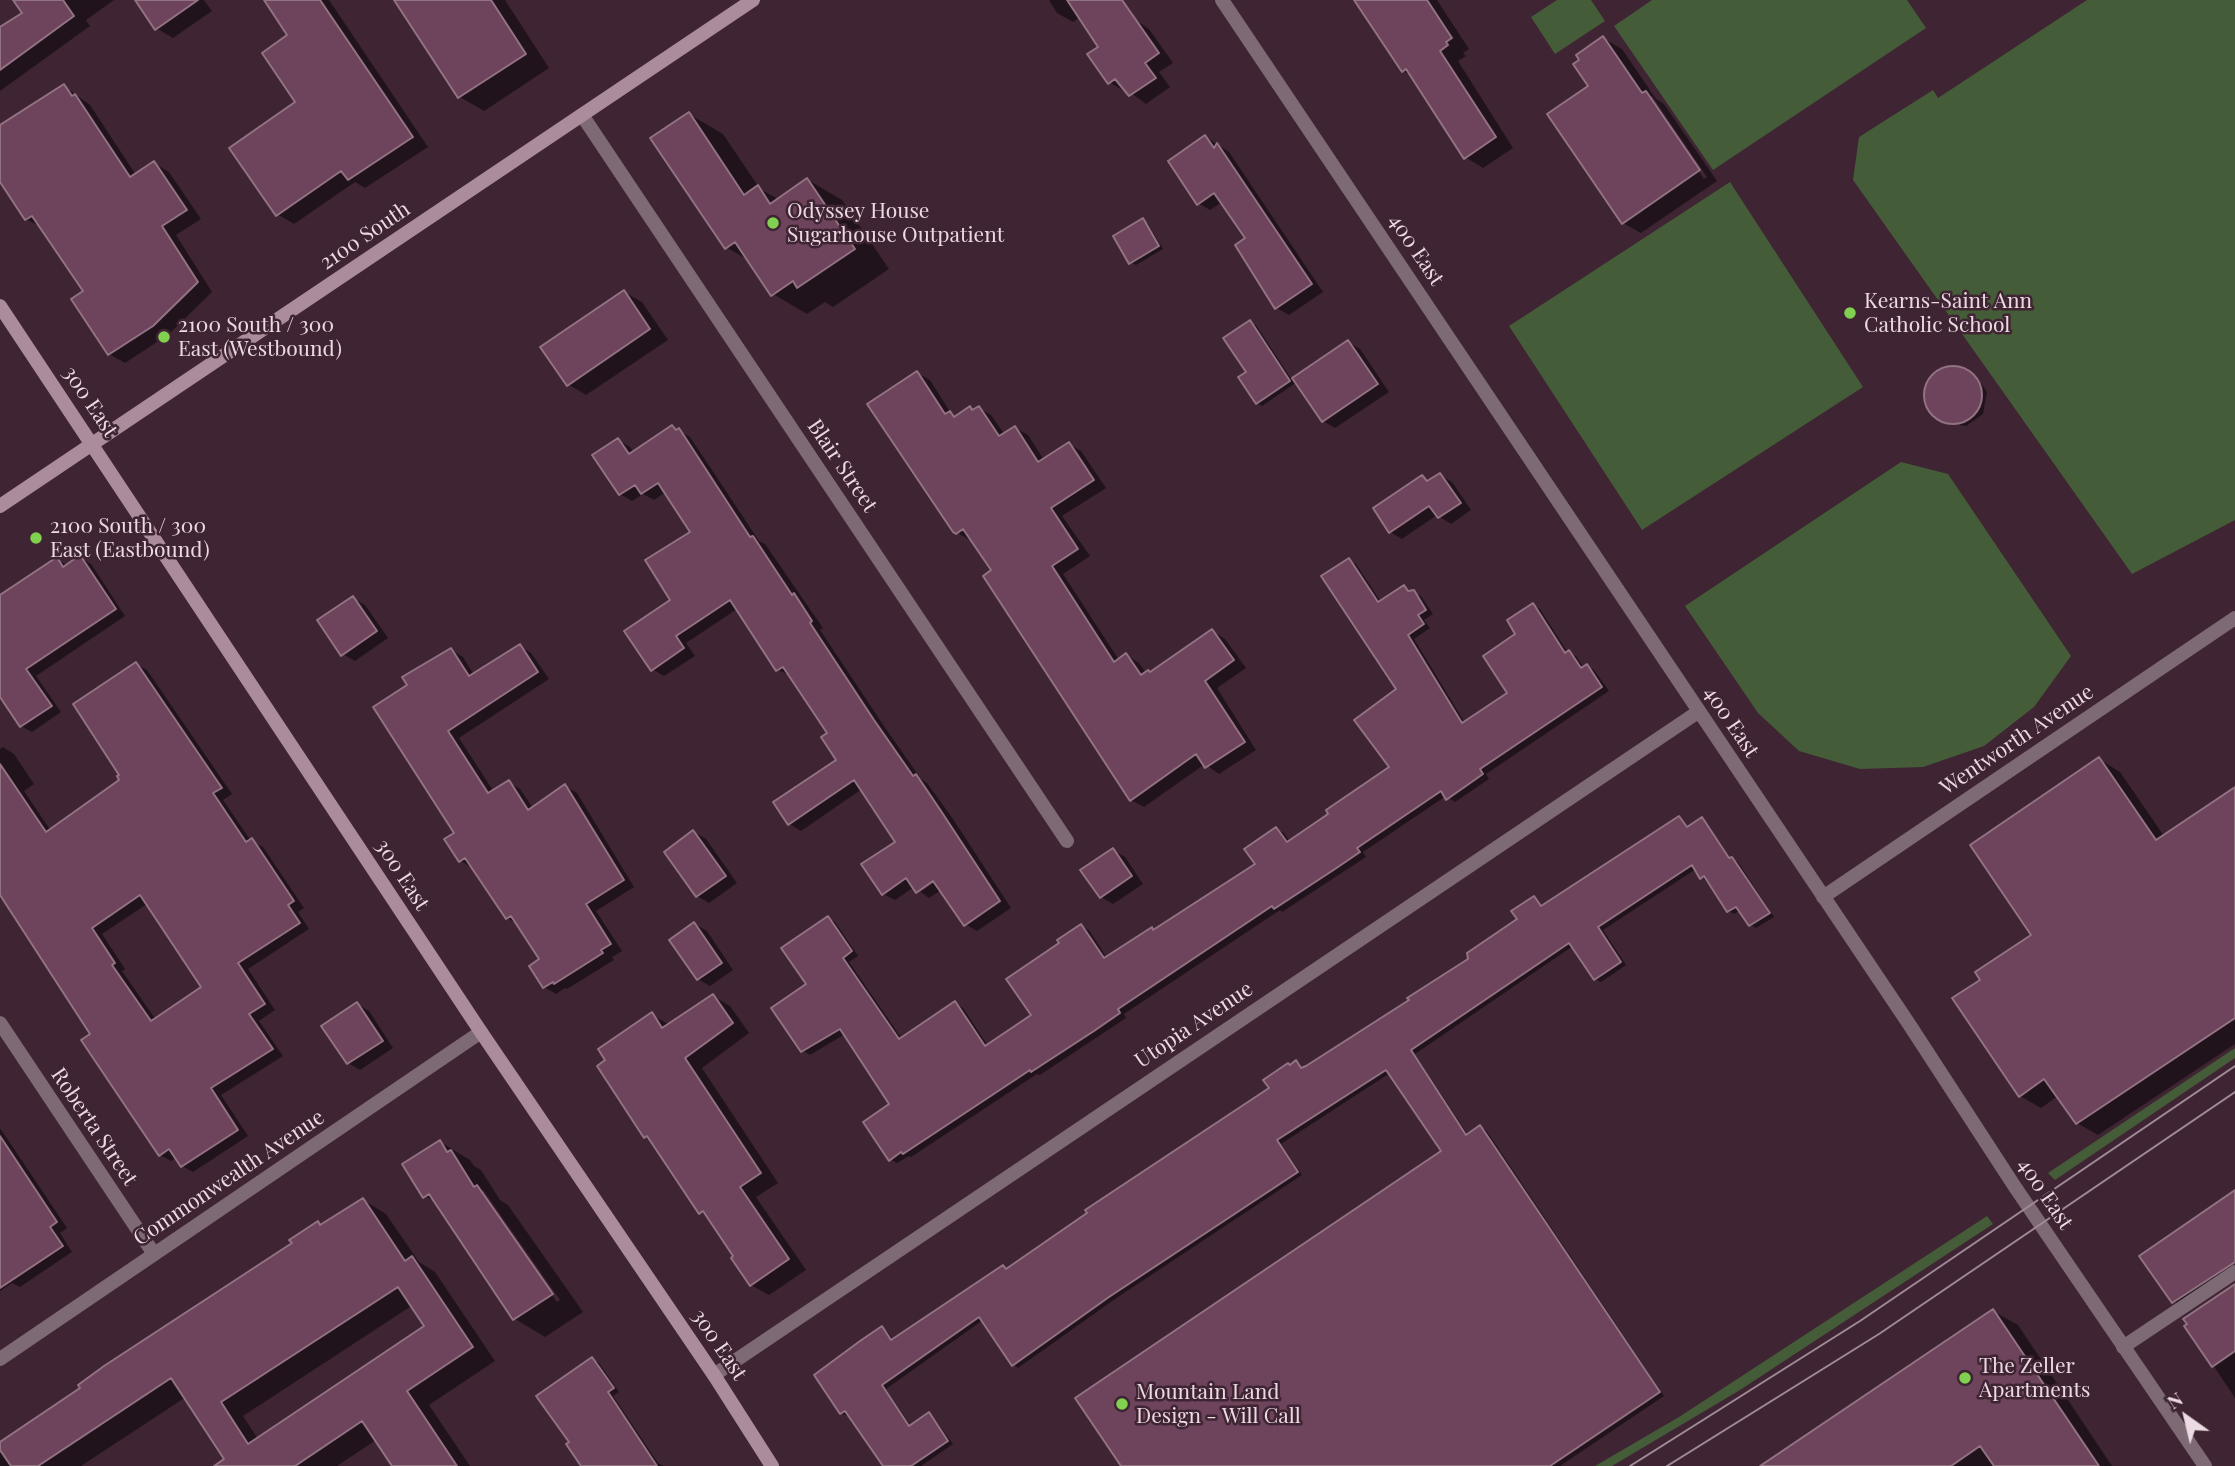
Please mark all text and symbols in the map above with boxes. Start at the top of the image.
street label: 2100 South [315,197,415,275]
place label: Odyssey House Sugarhouse Outpatient [787,198,1004,248]
street label: 400 East [1383,209,1449,291]
marker: Odyssey House Sugarhouse Outpatient [765,215,781,231]
place label: Kearns-Saint Ann Catholic School [1864,288,2032,338]
marker: Kearns-Saint Ann Catholic School [1842,305,1858,321]
place label: 2100 South / 300 East (Westbound) [178,312,342,362]
marker: 2100 South / 300 East (Westbound) [156,329,172,345]
street label: 300 East [57,362,123,442]
street label: Blair Street [802,415,882,517]
place label: 2100 South / 300 East (Eastbound) [50,513,210,563]
marker: 2100 South / 300 East (Eastbound) [28,530,44,546]
street label: Wentworth Avenue [1936,679,2098,801]
street label: 400 East [1698,681,1764,763]
street label: 300 East [370,835,434,915]
street label: Utopia Avenue [1130,976,1258,1074]
street label: Roberta Street [45,1063,143,1191]
street label: Commonwealth Avenue [129,1105,329,1251]
street label: 400 East [2012,1153,2078,1235]
street label: 300 East [686,1305,752,1385]
place label: The Zeller Apartments [1979,1353,2090,1403]
marker: The Zeller Apartments [1957,1370,1973,1386]
place label: Mountain Land Design - Will Call [1136,1379,1301,1429]
north arrow [2151,1382,2221,1452]
text: N [2161,1385,2187,1414]
marker: Mountain Land Design - Will Call [1114,1396,1130,1412]

